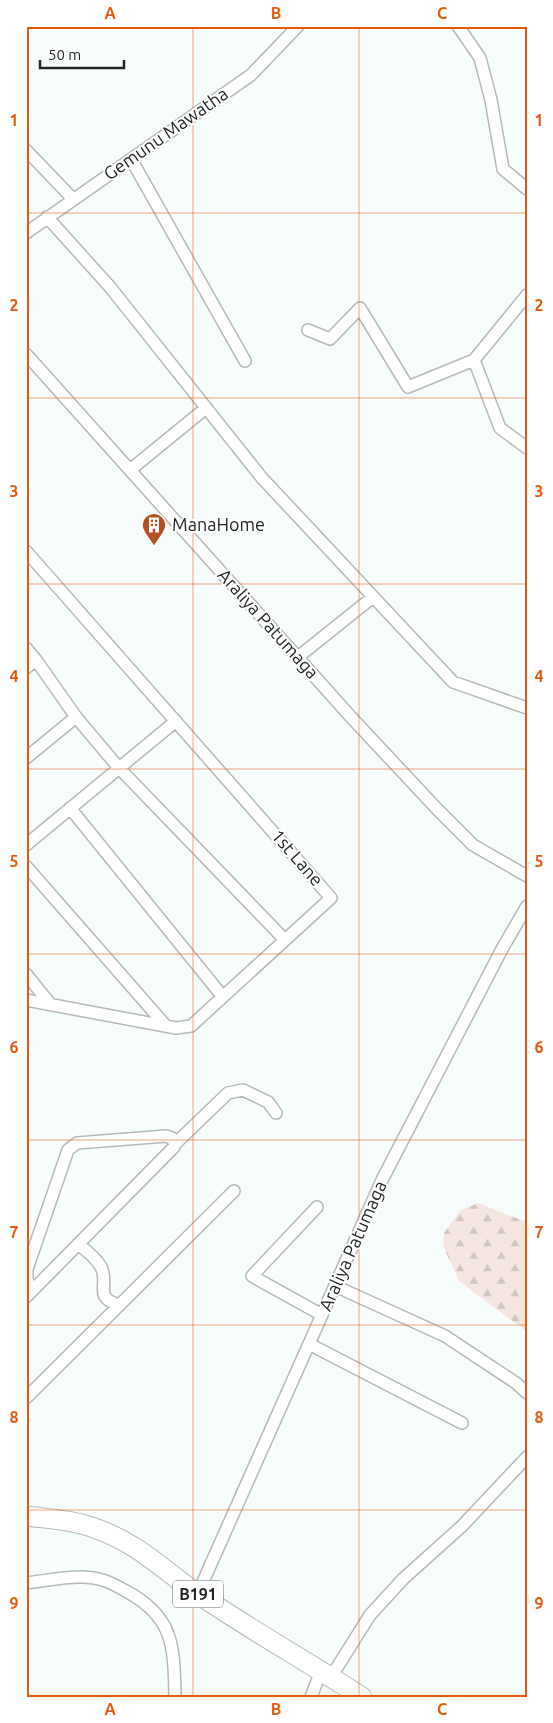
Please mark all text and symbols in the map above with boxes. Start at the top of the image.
text: A [104,4,116,22]
text: B [271,4,281,22]
text: C [437,4,447,22]
scale bar [40,38,124,70]
text: 50 m [48,46,81,63]
street label: Gemunu Mawatha [99,83,231,184]
text: 1 [9,111,19,129]
text: 1 [534,111,544,129]
text: 2 [9,296,19,314]
text: 2 [534,296,544,314]
text: 3 [9,482,19,500]
text: 3 [534,482,544,500]
building icon: ManaHome [141,512,167,546]
place label: ManaHome [172,514,265,534]
street label: Araliya Patumaga [214,564,323,682]
text: 4 [9,667,19,685]
text: 4 [534,667,544,685]
street label: 1st Lane [268,825,328,889]
text: 5 [9,852,19,870]
text: 5 [534,852,544,870]
text: 6 [9,1038,19,1056]
text: 6 [534,1038,544,1056]
street label: Araliya Patumaga [314,1177,390,1314]
text: 7 [9,1223,19,1241]
text: 7 [534,1223,544,1241]
text: 8 [9,1408,19,1426]
text: 8 [534,1408,544,1426]
road number: B191 [173,1580,223,1608]
text: 9 [9,1594,19,1612]
text: 9 [534,1594,544,1612]
text: A [104,1700,116,1718]
text: B [271,1700,281,1718]
text: C [437,1700,447,1718]

